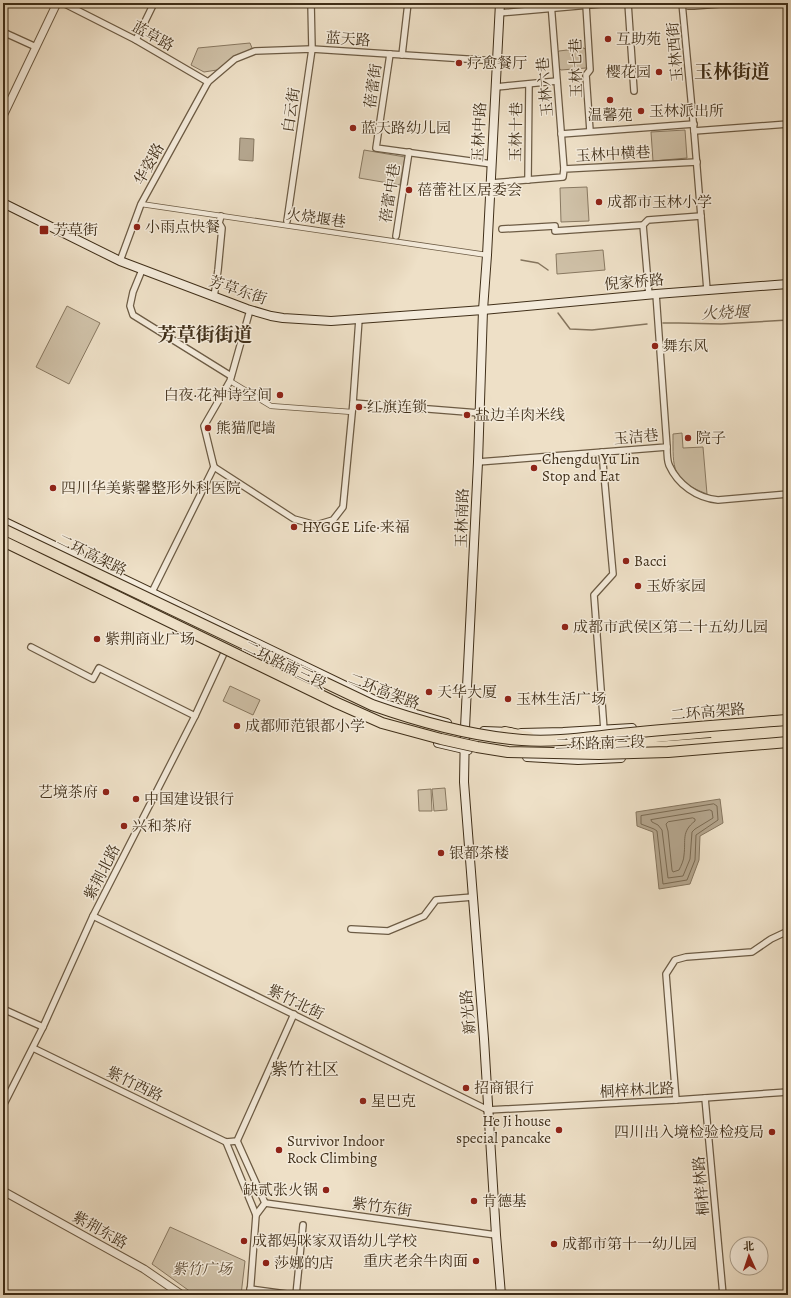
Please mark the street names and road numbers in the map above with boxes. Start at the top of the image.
street label: 蓝草路 [128,16,178,56]
street label: 玉林西街 [662,21,688,83]
street label: 蓝天路 [325,27,371,51]
street label: 玉林七巷 [565,38,587,98]
street label: 玉林六巷 [532,56,558,118]
street label: 蓓蕾街 [360,62,386,110]
street label: 白云街 [278,86,304,134]
street label: 玉林中路 [467,102,491,162]
street label: 玉林十巷 [505,102,527,162]
street label: 华姿路 [129,139,169,189]
street label: 玉林中横巷 [575,142,651,166]
street label: 蓓蕾中巷 [375,162,405,224]
street label: 火烧堰巷 [285,204,347,232]
street label: 倪家桥路 [603,269,665,295]
street label: 芳草东街 [206,271,270,309]
street label: 玉洁巷 [613,425,659,449]
street label: 玉林南路 [451,488,473,548]
street label: 二环高架路 [54,530,130,580]
street label: 二环路南三段 [240,636,330,694]
street label: 二环高架路 [345,668,423,714]
street label: 二环高架路 [670,699,746,725]
street label: 二环路南三段 [555,731,645,755]
street label: 紫荆北路 [79,841,125,903]
street label: 紫竹北街 [265,980,327,1024]
street label: 新光路 [456,989,480,1035]
street label: 紫竹西路 [104,1062,166,1106]
street label: 桐梓林北路 [599,1078,675,1102]
street label: 桐梓林路 [688,1155,714,1217]
street label: 紫竹东街 [351,1193,413,1221]
street label: 紫荆东路 [69,1207,131,1253]

